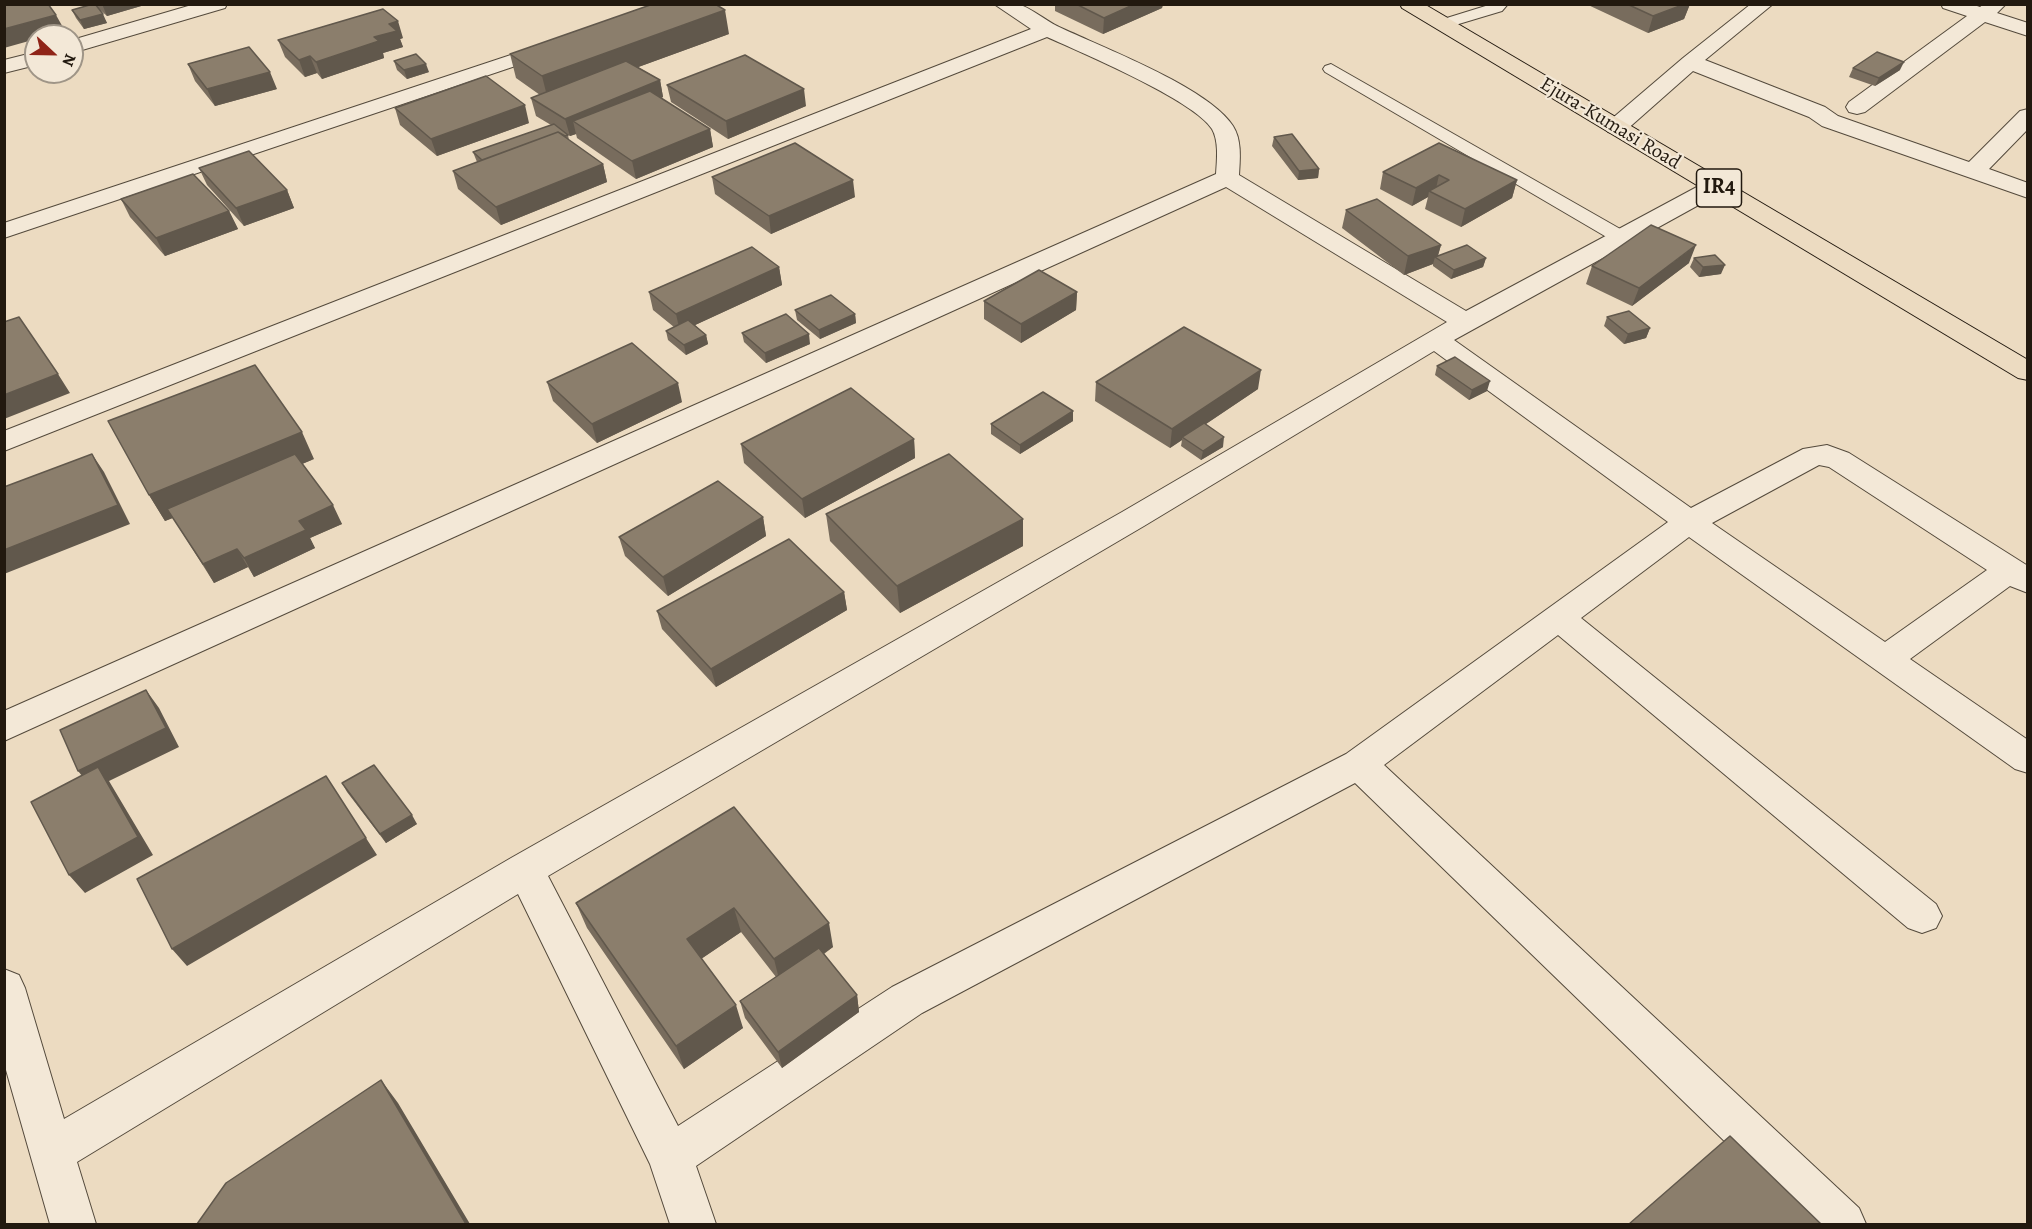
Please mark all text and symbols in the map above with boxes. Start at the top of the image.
north arrow [24,24,84,84]
text: N [56,50,81,70]
street label: Ejura-Kumasi Road [1535,73,1685,175]
road number: IR4 [1696,169,1742,207]

